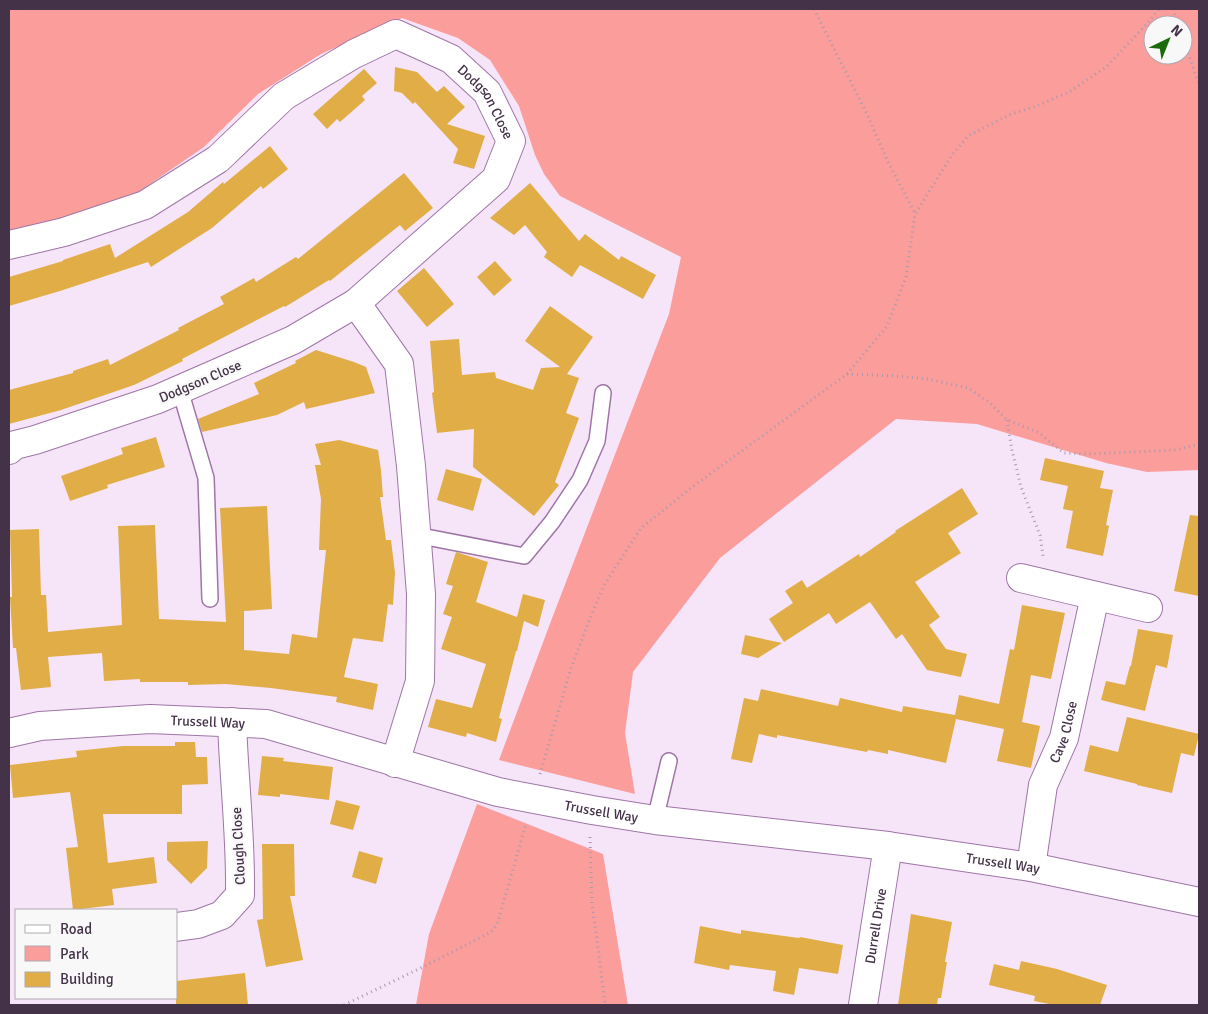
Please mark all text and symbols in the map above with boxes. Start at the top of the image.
north arrow [1143,15,1193,65]
text: N [1167,21,1186,40]
street label: Dodgson Close [454,61,517,142]
street label: Dodgson Close [156,356,244,407]
street label: Cave Close [1046,699,1081,766]
street label: Trussell Way [170,712,246,732]
street label: Trussell Way [563,797,640,826]
street label: Clough Close [228,806,249,886]
street label: Trussell Way [965,850,1042,878]
street label: Durrell Drive [862,887,890,965]
legend [15,909,178,999]
text: Road [60,920,92,938]
text: Park [60,945,89,963]
text: Building [60,970,114,988]

